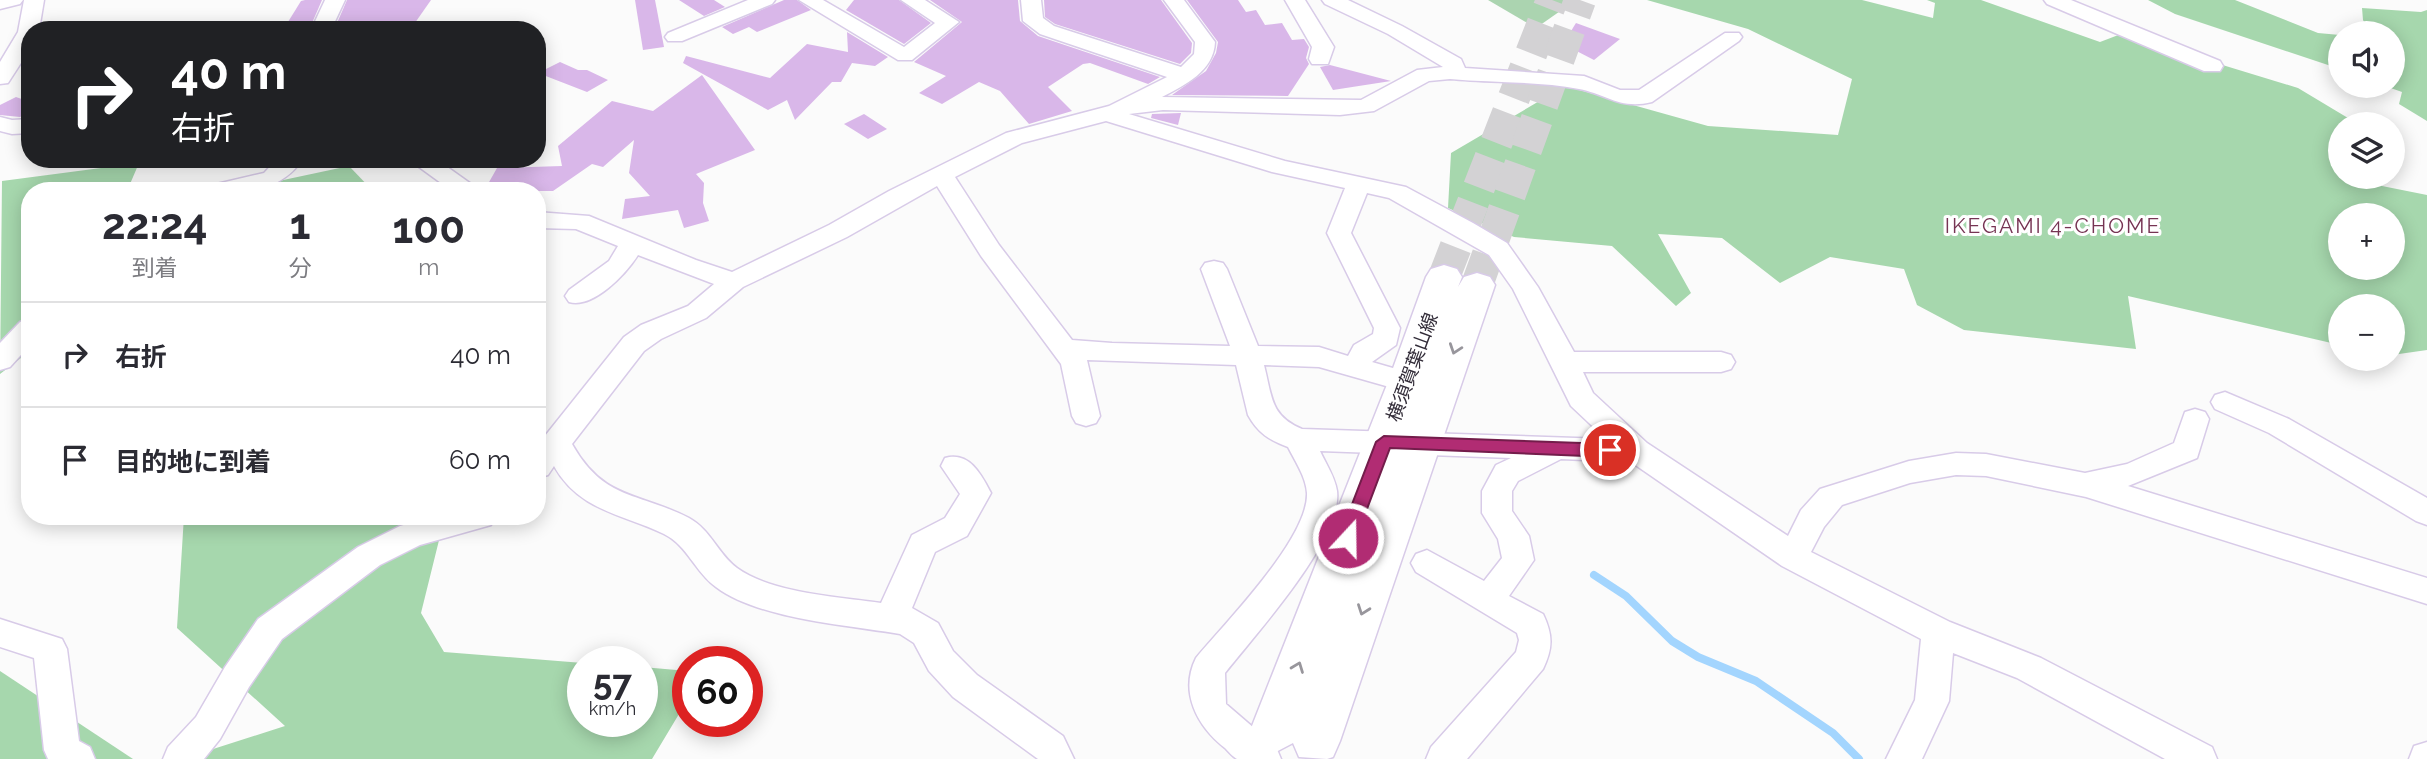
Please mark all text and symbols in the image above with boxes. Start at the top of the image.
map controls [2328,21,2405,371]
button: sound [2328,21,2405,98]
text: 40 m [171,43,286,100]
icon: right [56,49,147,140]
text: 右折 [171,109,235,146]
button: layers [2328,112,2405,189]
text: 22:24 [102,200,207,249]
text: 1 [290,200,310,249]
button: + [2328,203,2405,280]
text: 100 [393,204,465,253]
district label: IKEGAMI 4-CHOME [1945,213,2161,238]
text: m [418,253,439,280]
text: 到着 [132,254,178,281]
text: 分 [289,254,312,281]
button: − [2328,294,2405,371]
street label: 横須賀葉山線 [1382,310,1442,424]
icon: right [56,336,94,374]
text: 40 m [450,340,511,370]
text: 右折 [115,342,167,372]
one-way arrow [1449,343,1463,355]
pin [1580,420,1640,480]
icon: arrive [1591,431,1629,469]
icon: arrive [56,441,94,479]
text: 60 m [449,445,511,475]
text: 目的地に到着 [115,447,271,477]
position arrow [1311,501,1385,575]
one-way arrow [1357,603,1371,616]
speed limit sign: 60 [672,646,763,737]
text: 57 [593,662,632,703]
one-way arrow [1290,662,1304,674]
text: km/h [589,698,636,719]

